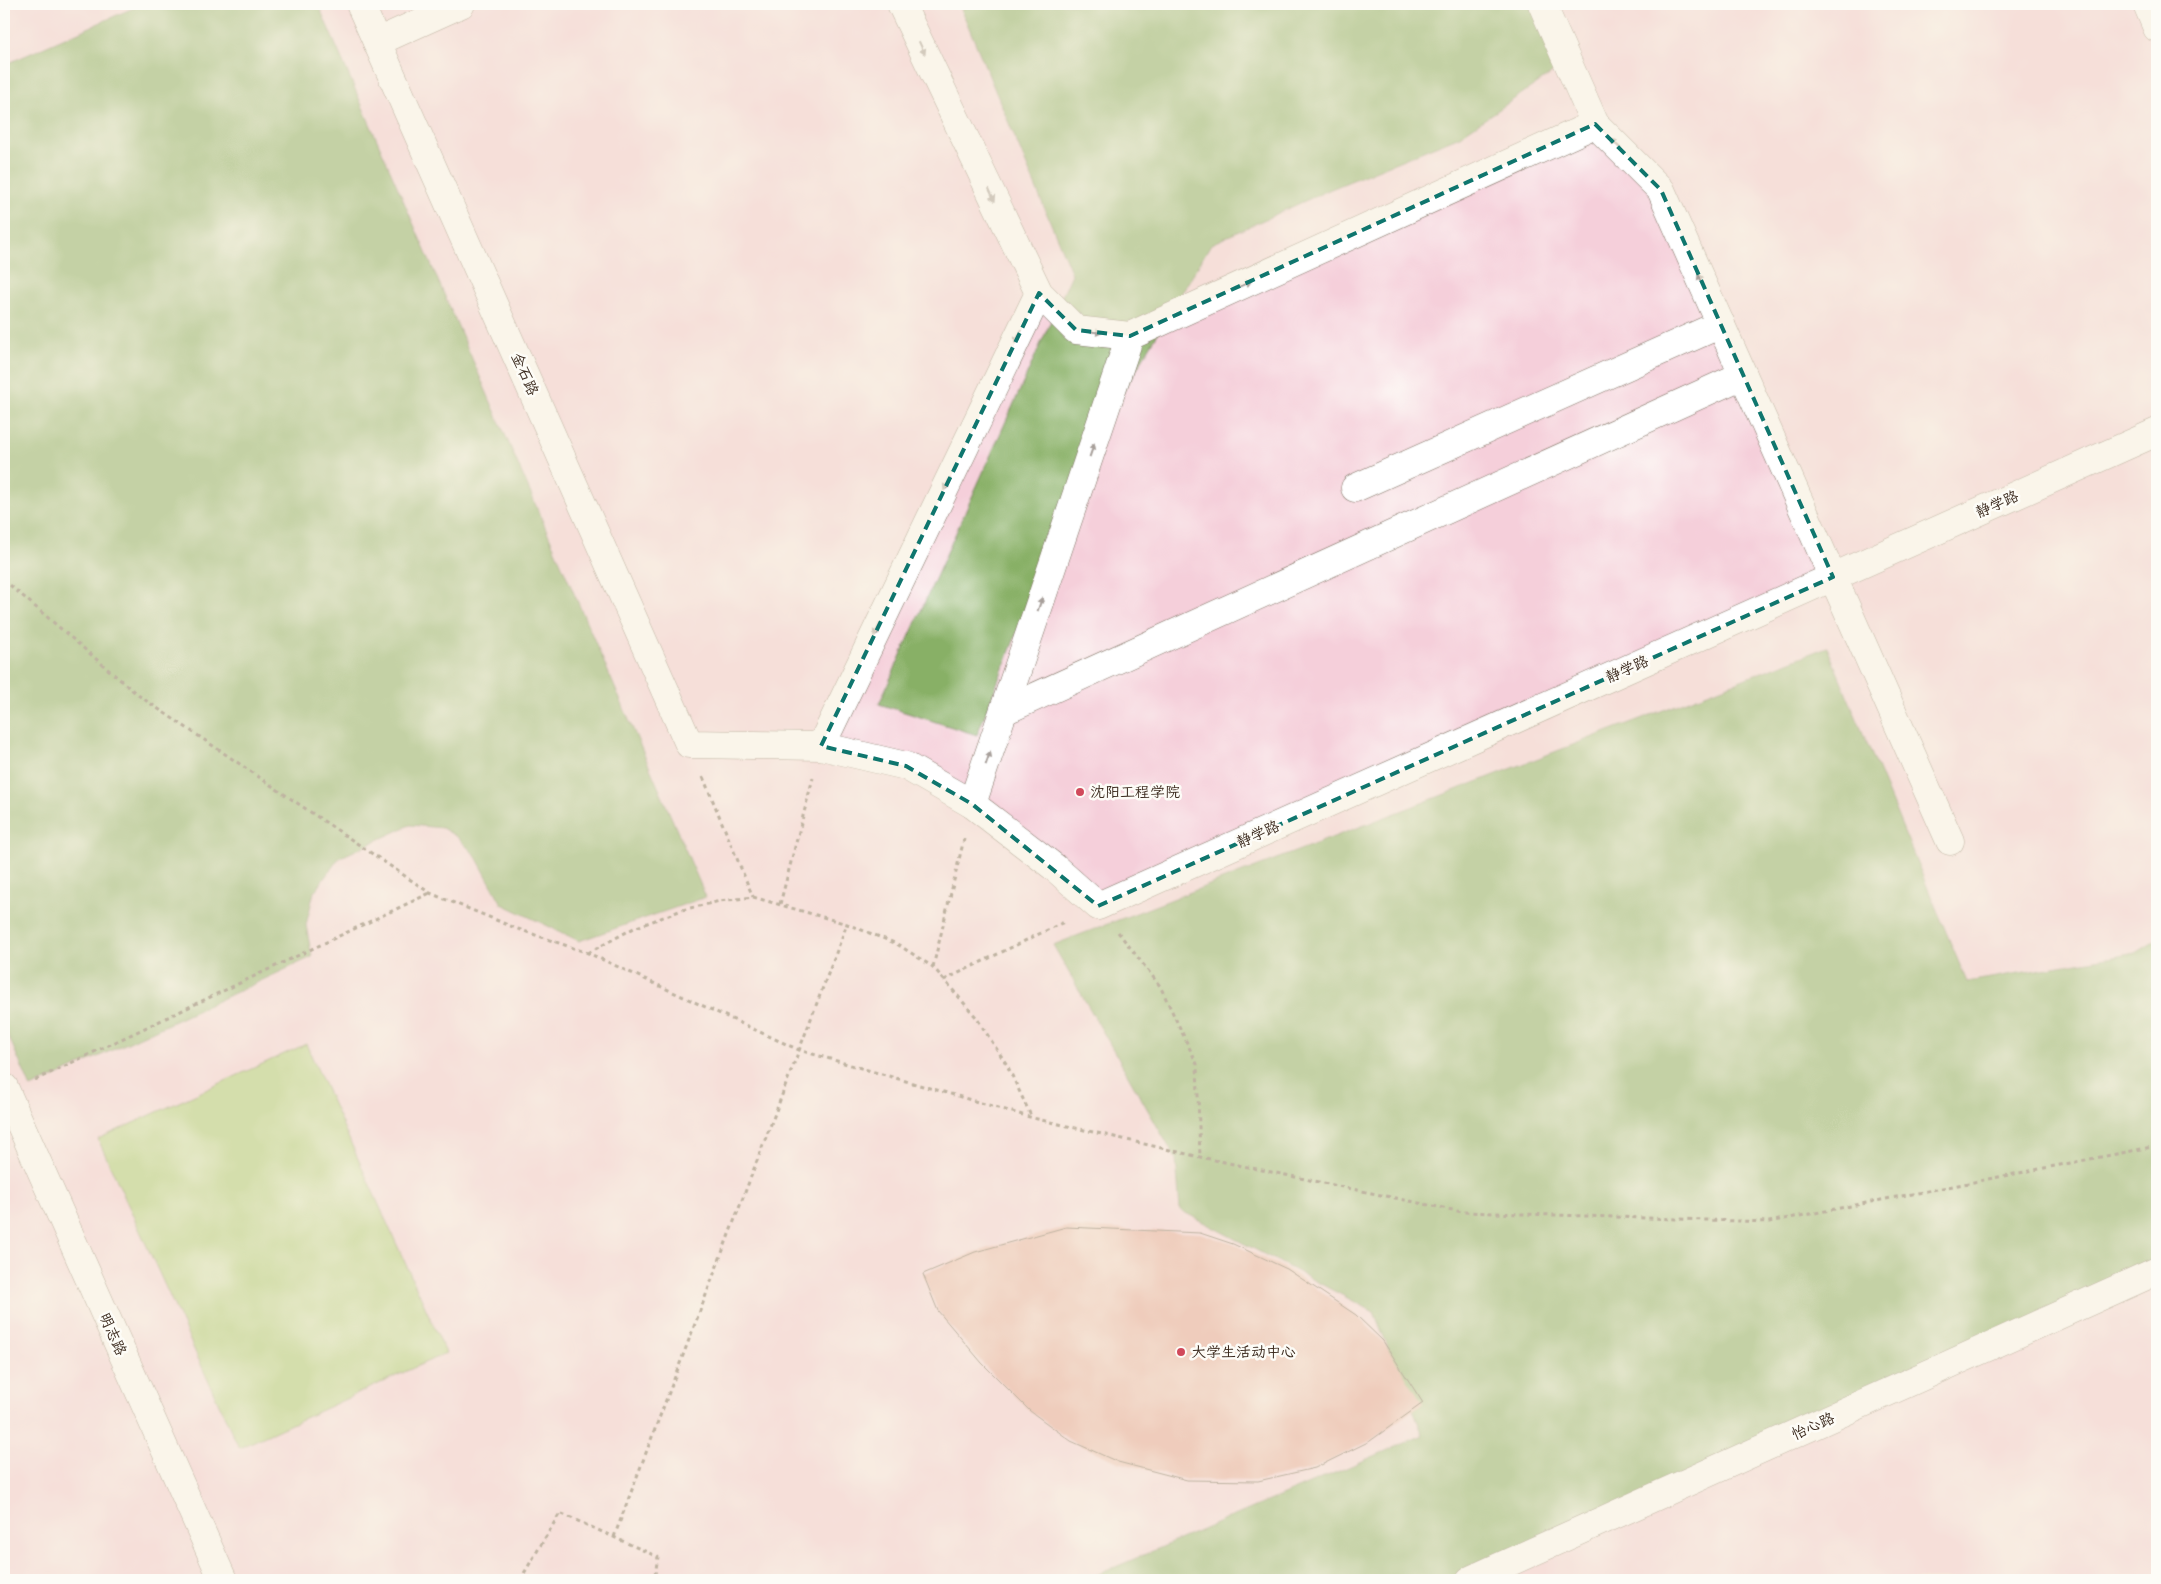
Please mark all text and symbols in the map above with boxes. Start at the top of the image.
one-way arrow [919,41,927,55]
one-way arrow [1610,139,1622,151]
one-way arrow [988,188,996,202]
one-way arrow [1696,273,1704,287]
one-way arrow [1238,279,1253,288]
one-way arrow [1087,328,1103,336]
one-way arrow [1013,330,1021,344]
street label: 金石路 [508,349,543,398]
one-way arrow [1089,442,1096,457]
one-way arrow [943,477,951,491]
street label: 静学路 [1972,486,2021,521]
one-way arrow [1037,596,1044,611]
one-way arrow [873,623,881,637]
street label: 静学路 [1602,651,1651,686]
one-way arrow [985,750,992,765]
place label: 沈阳工程学院 [1090,782,1180,801]
marker: 沈阳工程学院 [1074,786,1086,798]
street label: 静学路 [1233,816,1282,851]
street label: 明志路 [96,1309,131,1358]
place label: 大学生活动中心 [1191,1342,1296,1361]
marker: 大学生活动中心 [1175,1346,1187,1358]
street label: 怡心路 [1788,1408,1837,1443]

